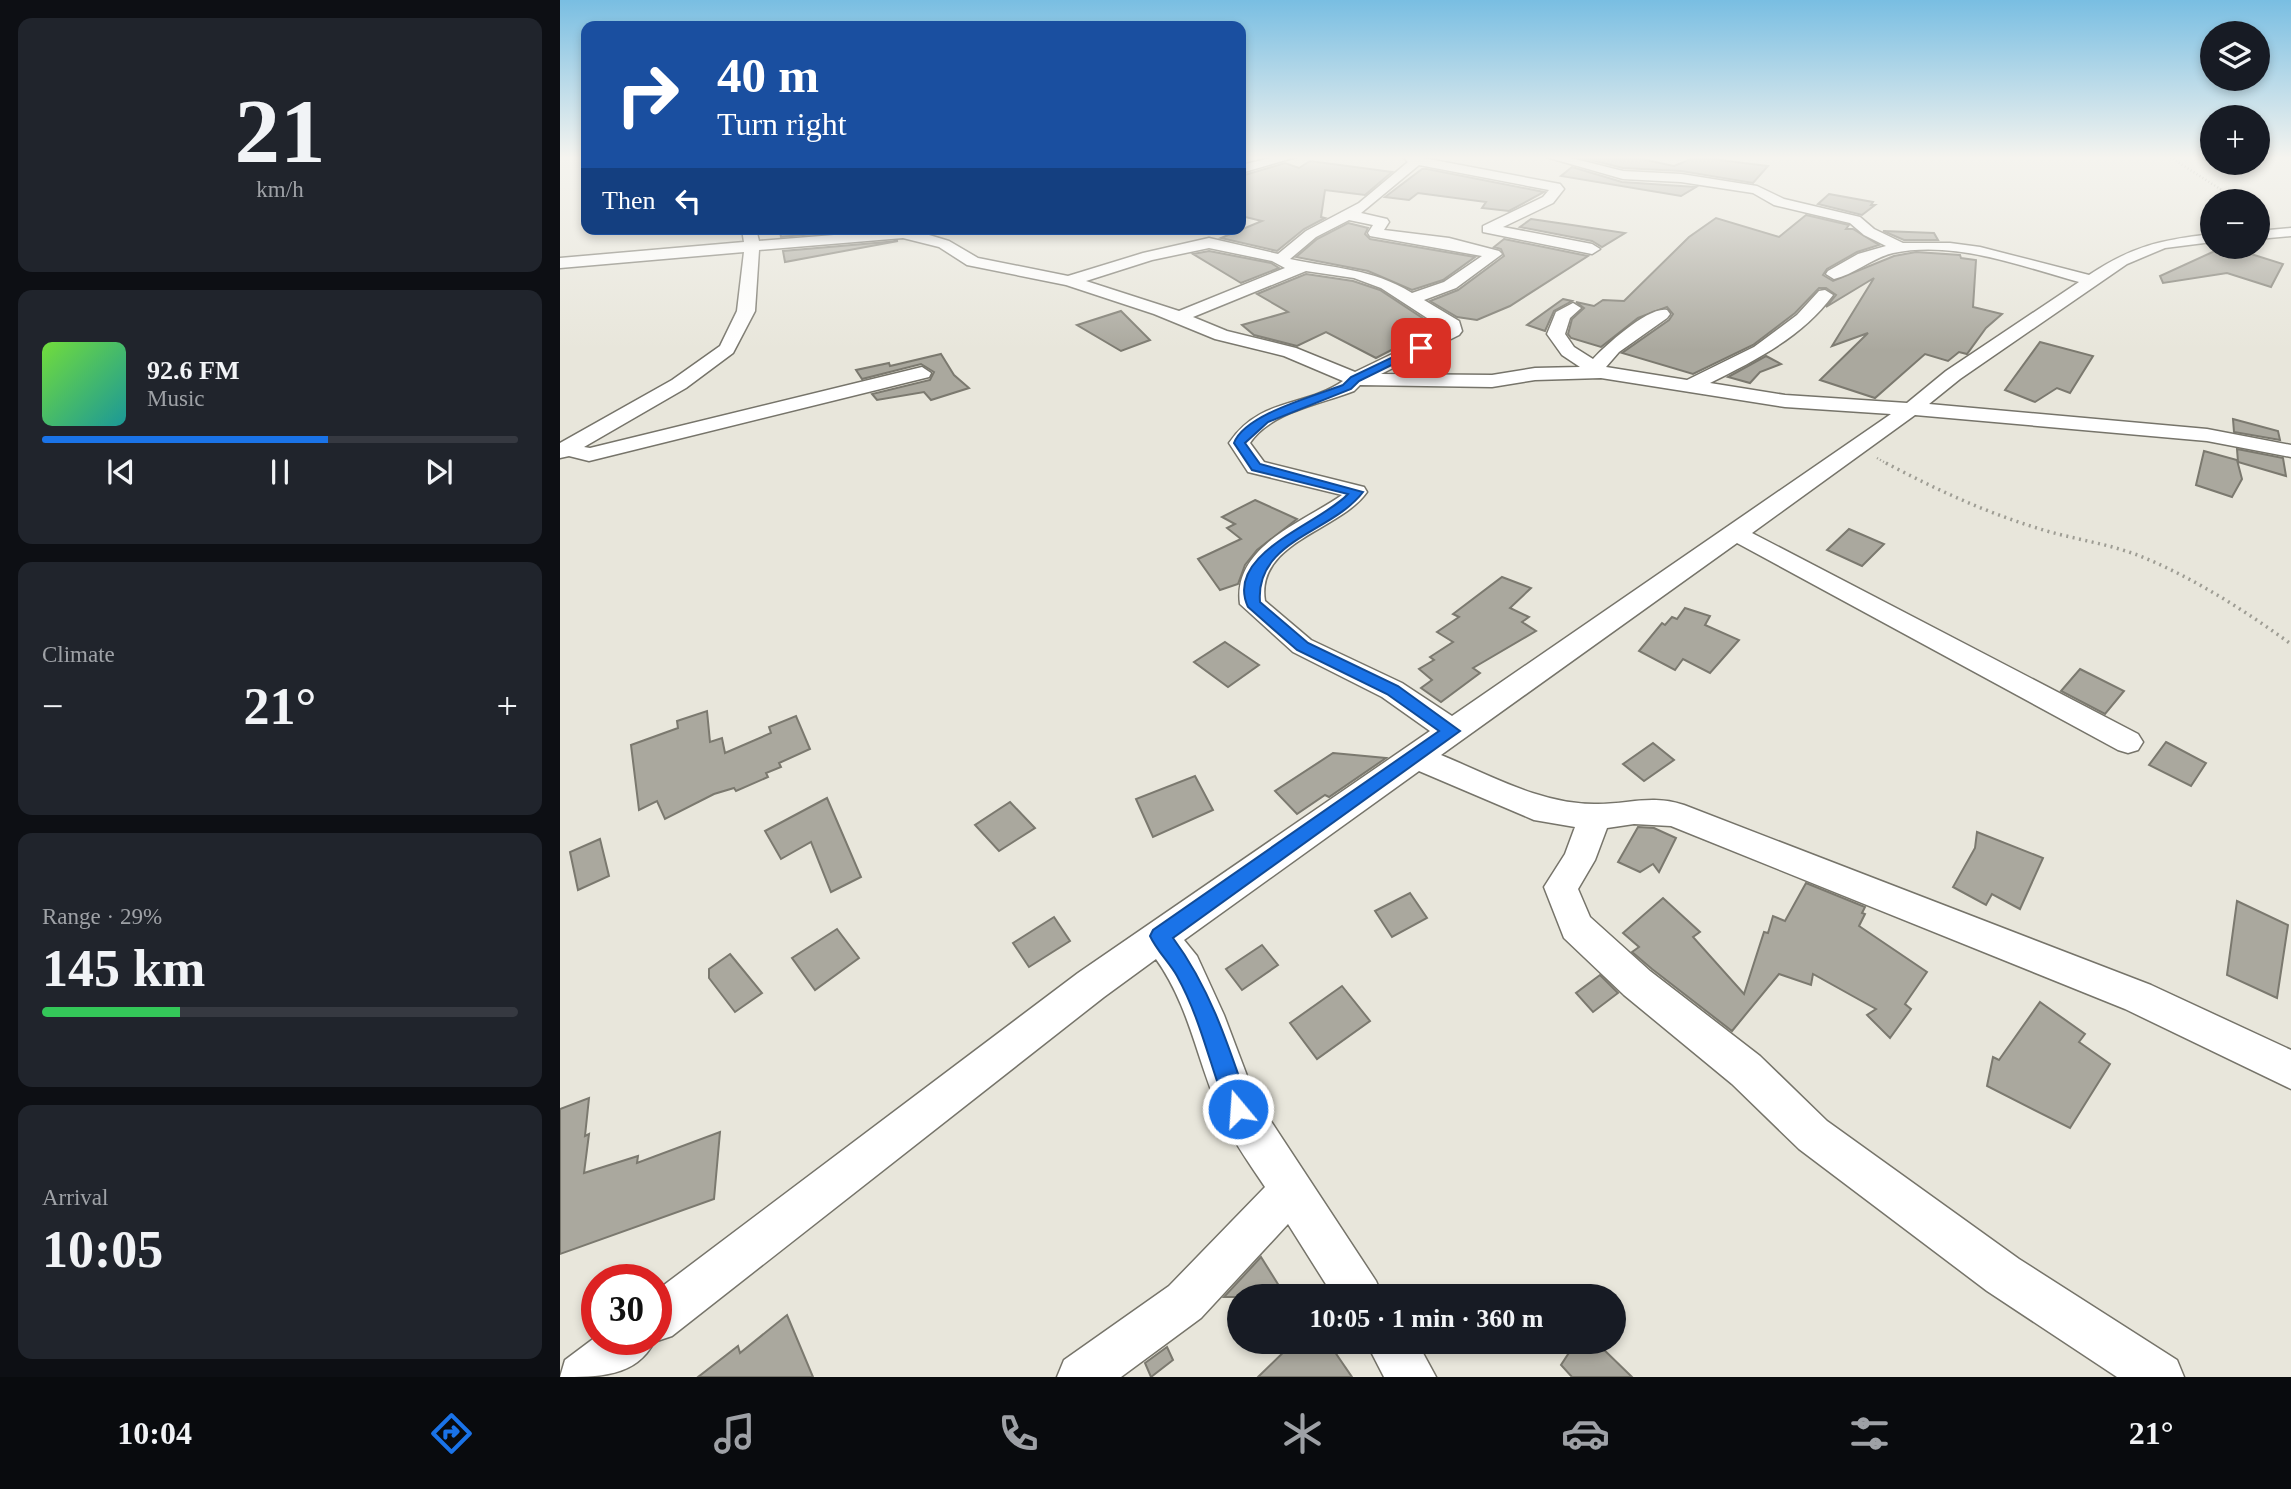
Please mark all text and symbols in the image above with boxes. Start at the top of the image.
map controls [2200,21,2270,259]
button: layers [2200,21,2270,91]
text: 40 m [717,48,819,103]
icon: right [602,49,693,140]
text: 21 [235,81,326,182]
button: + [2200,105,2270,175]
text: Turn right [717,106,847,142]
text: km/h [256,177,304,202]
icon: left [669,182,707,220]
text: Then [602,186,655,215]
button: − [2200,189,2270,259]
pin [1391,318,1451,378]
icon: arrive [1402,329,1440,367]
text: 92.6 FM [147,356,239,385]
text: Music [147,386,205,411]
icon: previous [102,453,140,491]
icon: pause [261,453,299,491]
icon: next [420,453,458,491]
text: Climate [42,642,115,667]
text: 21° [244,678,316,735]
text: − [42,685,63,727]
text: + [497,685,518,727]
text: Range · 29% [42,904,162,929]
text: 145 km [42,940,205,997]
position arrow [1201,1072,1275,1146]
text: Arrival [42,1185,108,1210]
text: 10:05 [42,1221,163,1278]
speed limit sign: 30 [581,1264,672,1355]
text: 10:05 · 1 min · 360 m [1310,1304,1544,1333]
icon: directions [427,1409,476,1458]
icon: music [710,1409,759,1458]
icon: phone [994,1409,1043,1458]
icon: climate [1278,1409,1327,1458]
icon: car [1561,1409,1610,1458]
icon: filters [1845,1409,1894,1458]
text: 10:04 [117,1415,192,1451]
text: 21° [2129,1415,2174,1451]

